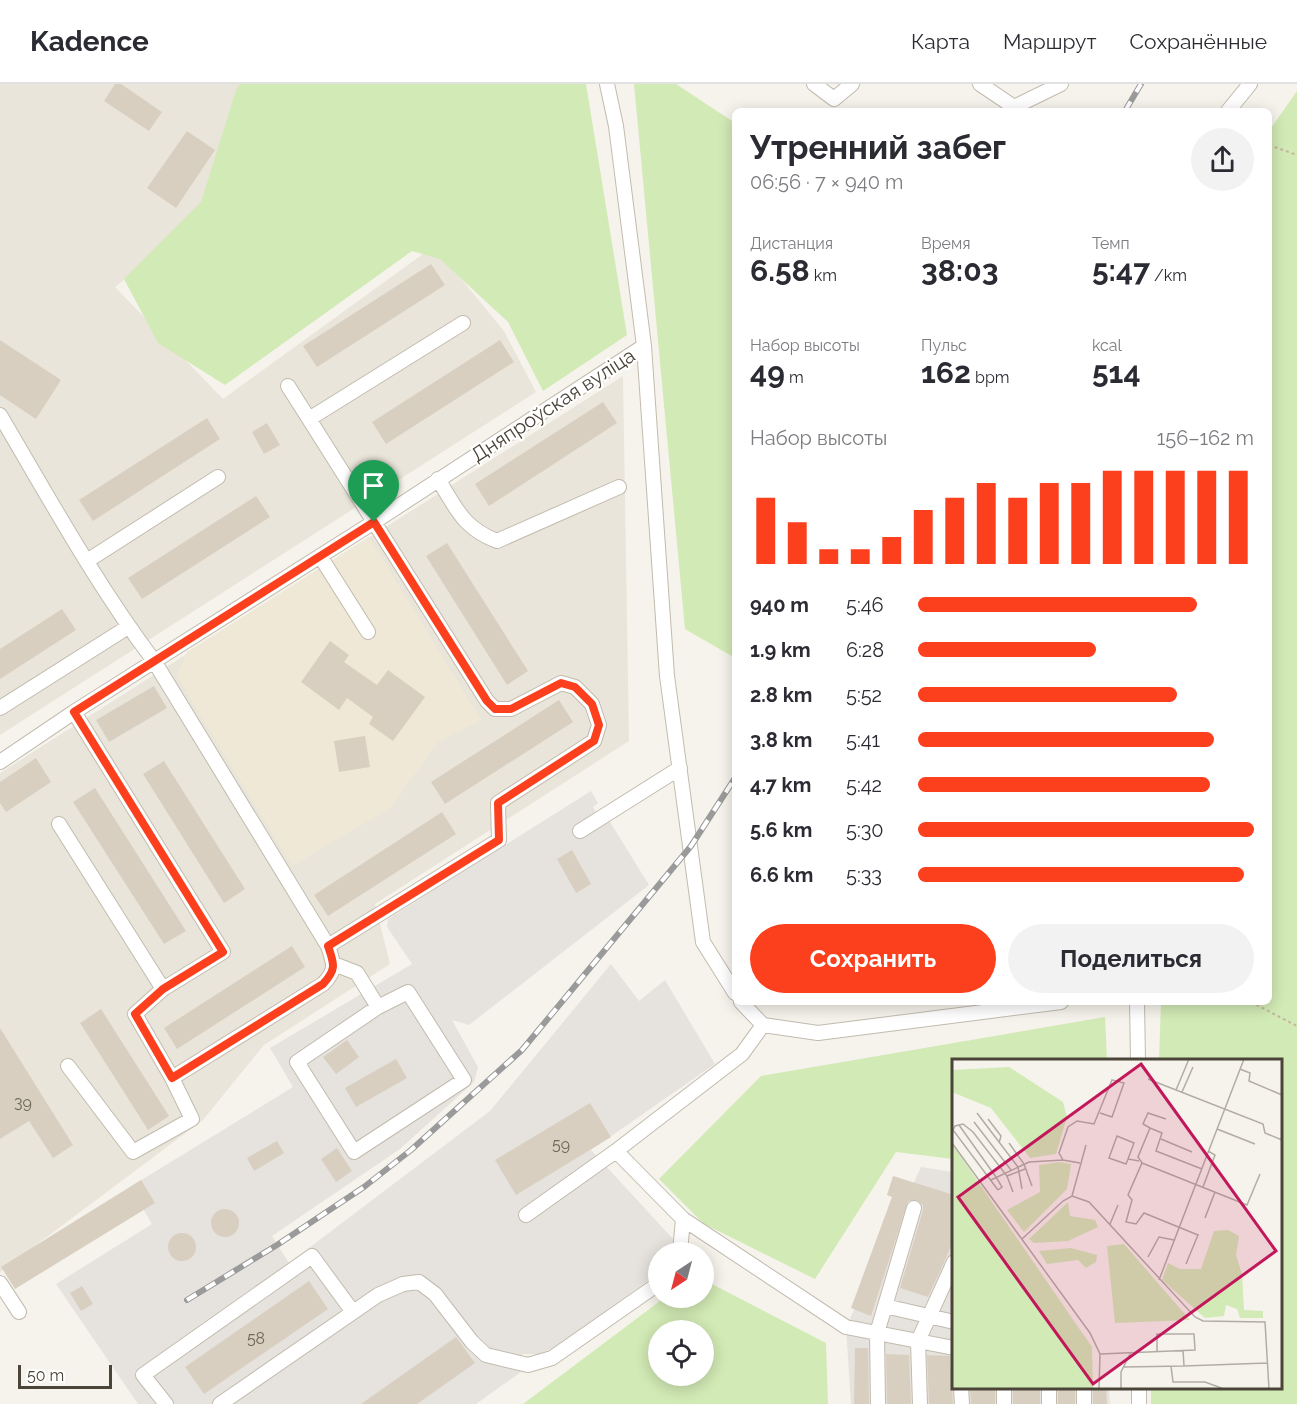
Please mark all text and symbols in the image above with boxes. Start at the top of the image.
text: Kadence [30,25,149,58]
text: Карта [911,29,970,54]
text: Маршрут [1003,29,1096,54]
text: Сохранённые [1129,29,1267,54]
text: Утренний забег [750,128,1006,167]
button: share [1191,128,1254,191]
text: 06:56 · 7 × 940 m [750,170,903,194]
text: Дистанция [750,234,833,253]
text: Время [921,234,970,253]
text: Темп [1092,234,1130,253]
text: 6.58 [750,253,810,288]
text: 38:03 [921,253,998,288]
text: 5:47 [1092,253,1150,288]
text: km [810,266,837,285]
text: /km [1150,266,1187,285]
text: Набор высоты [750,336,860,355]
text: Пульс [921,336,967,355]
text: kcal [1092,336,1122,355]
street label: Дняпроўская вуліца [467,343,639,467]
text: 49 [750,355,785,390]
text: 162 [921,355,971,390]
text: 514 [1092,355,1141,390]
text: m [785,368,804,387]
text: bpm [971,368,1009,387]
text: Набор высоты [750,426,887,450]
text: 156–162 m [1157,426,1254,450]
pin [348,460,399,522]
icon: arrive [357,469,390,502]
text: 940 m [750,593,809,617]
text: 5:46 [846,593,884,617]
text: 1.9 km [750,638,811,662]
text: 6:28 [846,638,884,662]
text: 2.8 km [750,683,812,707]
text: 5:52 [846,683,882,707]
text: 3.8 km [750,728,812,752]
text: 5:41 [846,728,880,752]
text: 4.7 km [750,773,811,797]
text: 5:42 [846,773,882,797]
text: 5.6 km [750,818,812,842]
text: 5:30 [846,818,884,842]
text: 6.6 km [750,863,813,887]
text: 5:33 [846,863,882,887]
button: Сохранить [750,924,996,993]
button: Поделиться [1008,924,1254,993]
inset map [952,1059,1282,1389]
house number: 39 [14,1093,32,1112]
house number: 59 [552,1135,570,1154]
north arrow [648,1242,714,1308]
map controls [648,1242,714,1386]
button: locate [648,1320,714,1386]
house number: 58 [247,1329,265,1348]
scale bar [18,1362,112,1390]
text: 50 m [27,1366,64,1385]

